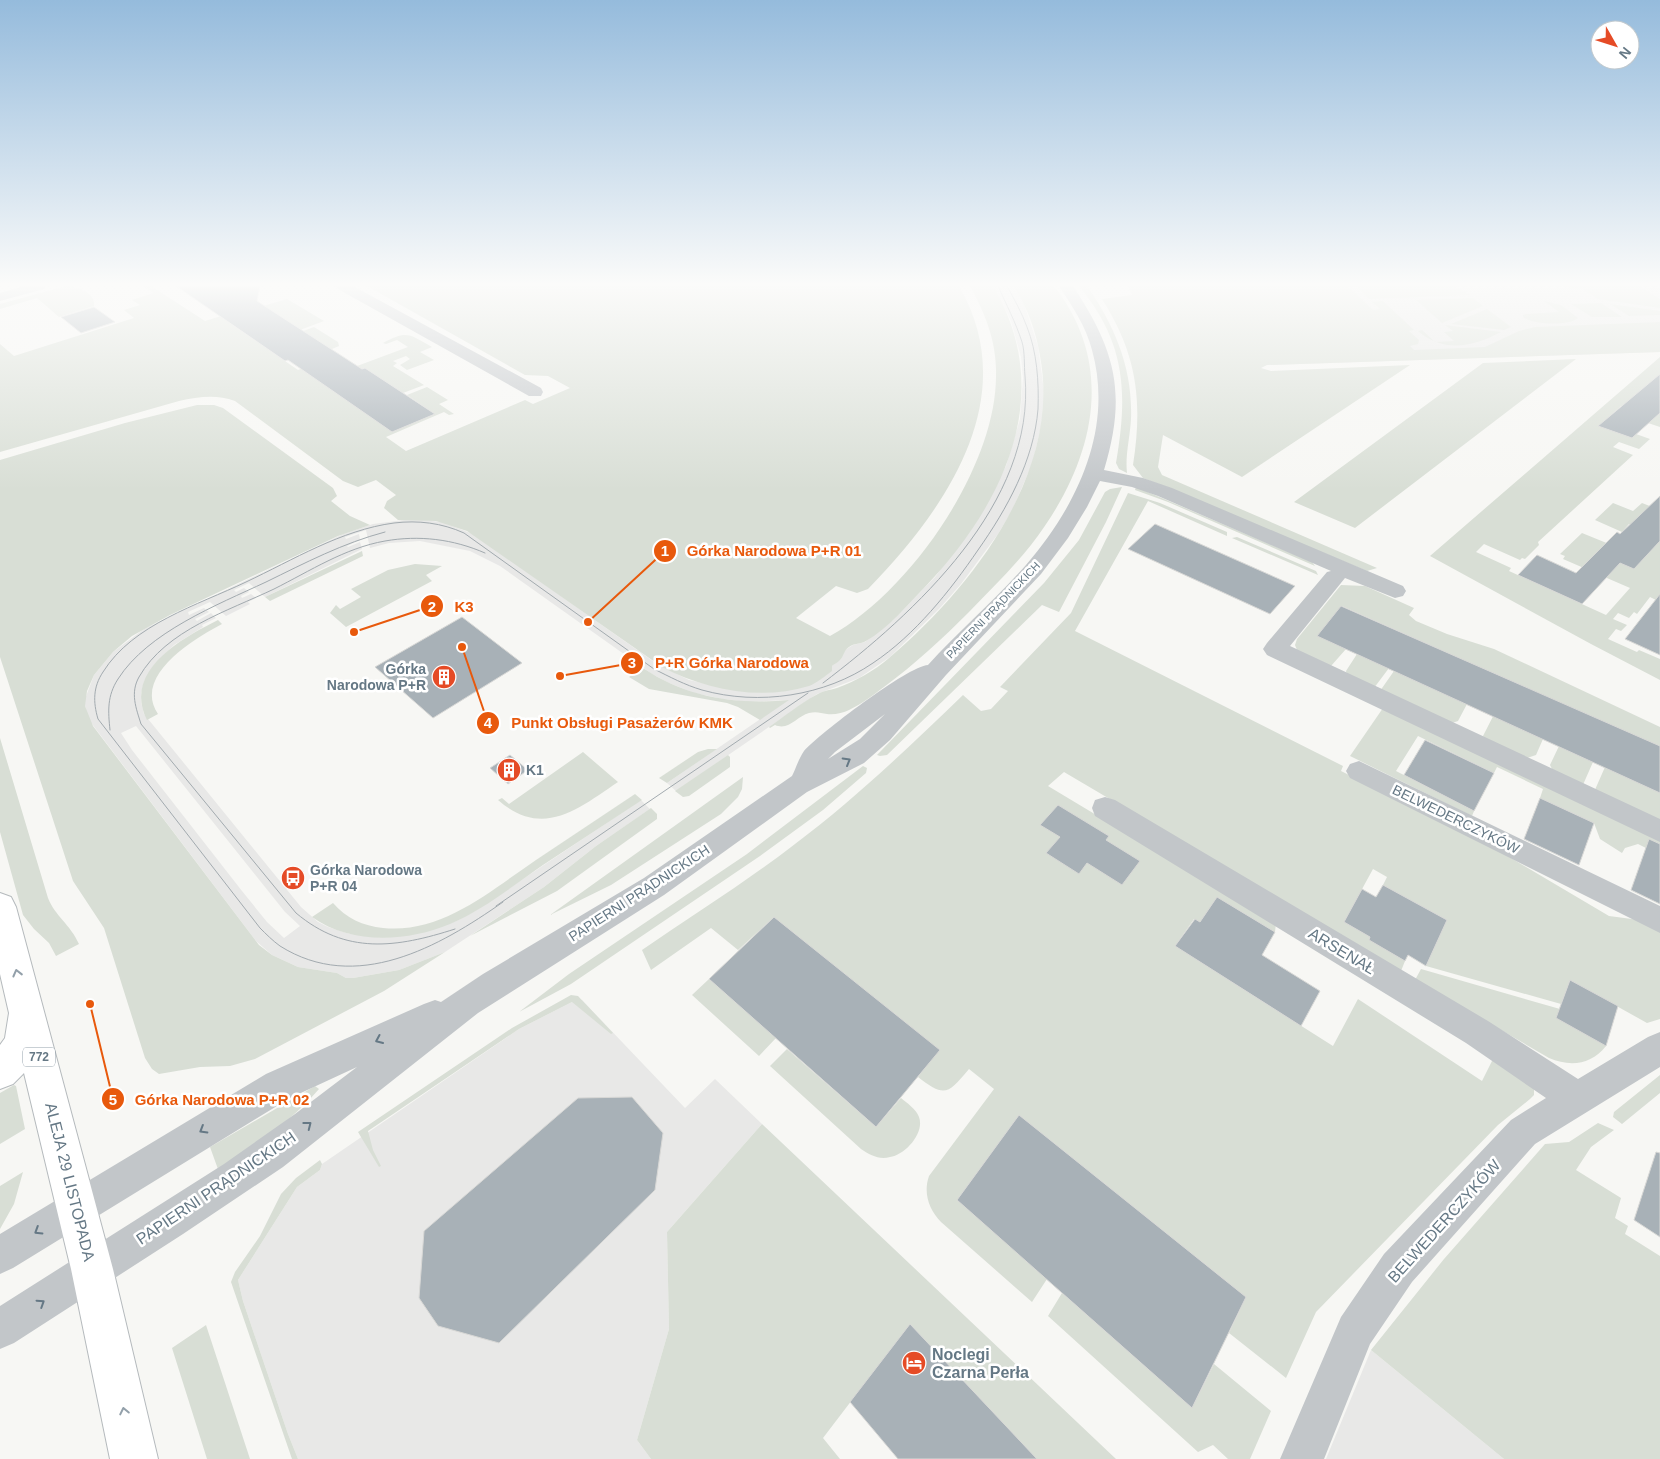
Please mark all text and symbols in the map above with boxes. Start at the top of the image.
north arrow [1590,20,1640,70]
text: N [1616,44,1635,62]
callout: Górka Narodowa P+R 01 [652,536,872,566]
text: 1 [661,542,669,559]
text: Górka Narodowa P+R 01 [687,542,861,559]
street label: PAPIERNI PRĄDNICKICH [944,559,1042,661]
callout: K3 [420,591,484,621]
text: 2 [428,598,436,615]
text: K3 [454,598,474,615]
callout: P+R Górka Narodowa [620,648,819,678]
text: 3 [628,654,636,671]
text: P+R Górka Narodowa [655,654,810,671]
place label: Górka Narodowa P+R [327,661,426,693]
building icon: Górka Narodowa P+R [431,664,457,690]
callout: Punkt Obsługi Pasażerów KMK [476,708,742,738]
text: 4 [484,714,493,731]
text: Punkt Obsługi Pasażerów KMK [511,714,733,731]
building icon: K1 [496,757,522,783]
one-way arrow [842,757,851,767]
place label: K1 [526,762,544,778]
street label: BELWEDERCZYKÓW [1390,781,1523,857]
street label: PAPIERNI PRĄDNICKICH [566,841,712,945]
place label: Górka Narodowa P+R 04 [310,862,422,894]
bus stop icon: Górka Narodowa P+R 04 [280,865,306,891]
street label: ARSENAŁ [1306,924,1378,978]
one-way arrow [12,968,23,977]
one-way arrow [375,1034,384,1044]
road number: 772 [23,1048,55,1066]
callout: Górka Narodowa P+R 02 [100,1084,320,1114]
text: 5 [109,1091,117,1108]
text: Górka Narodowa P+R 02 [135,1091,309,1108]
street label: ALEJA 29 LISTOPADA [42,1101,98,1263]
one-way arrow [302,1123,311,1131]
one-way arrow [200,1124,209,1134]
street label: PAPIERNI PRĄDNICKICH [133,1128,299,1248]
street label: BELWEDERCZYKÓW [1384,1155,1504,1286]
one-way arrow [34,1224,43,1234]
one-way arrow [35,1299,44,1309]
place label: Noclegi Czarna Perła [932,1346,1029,1381]
hotel icon: Noclegi Czarna Perła [901,1350,927,1376]
one-way arrow [119,1407,130,1416]

